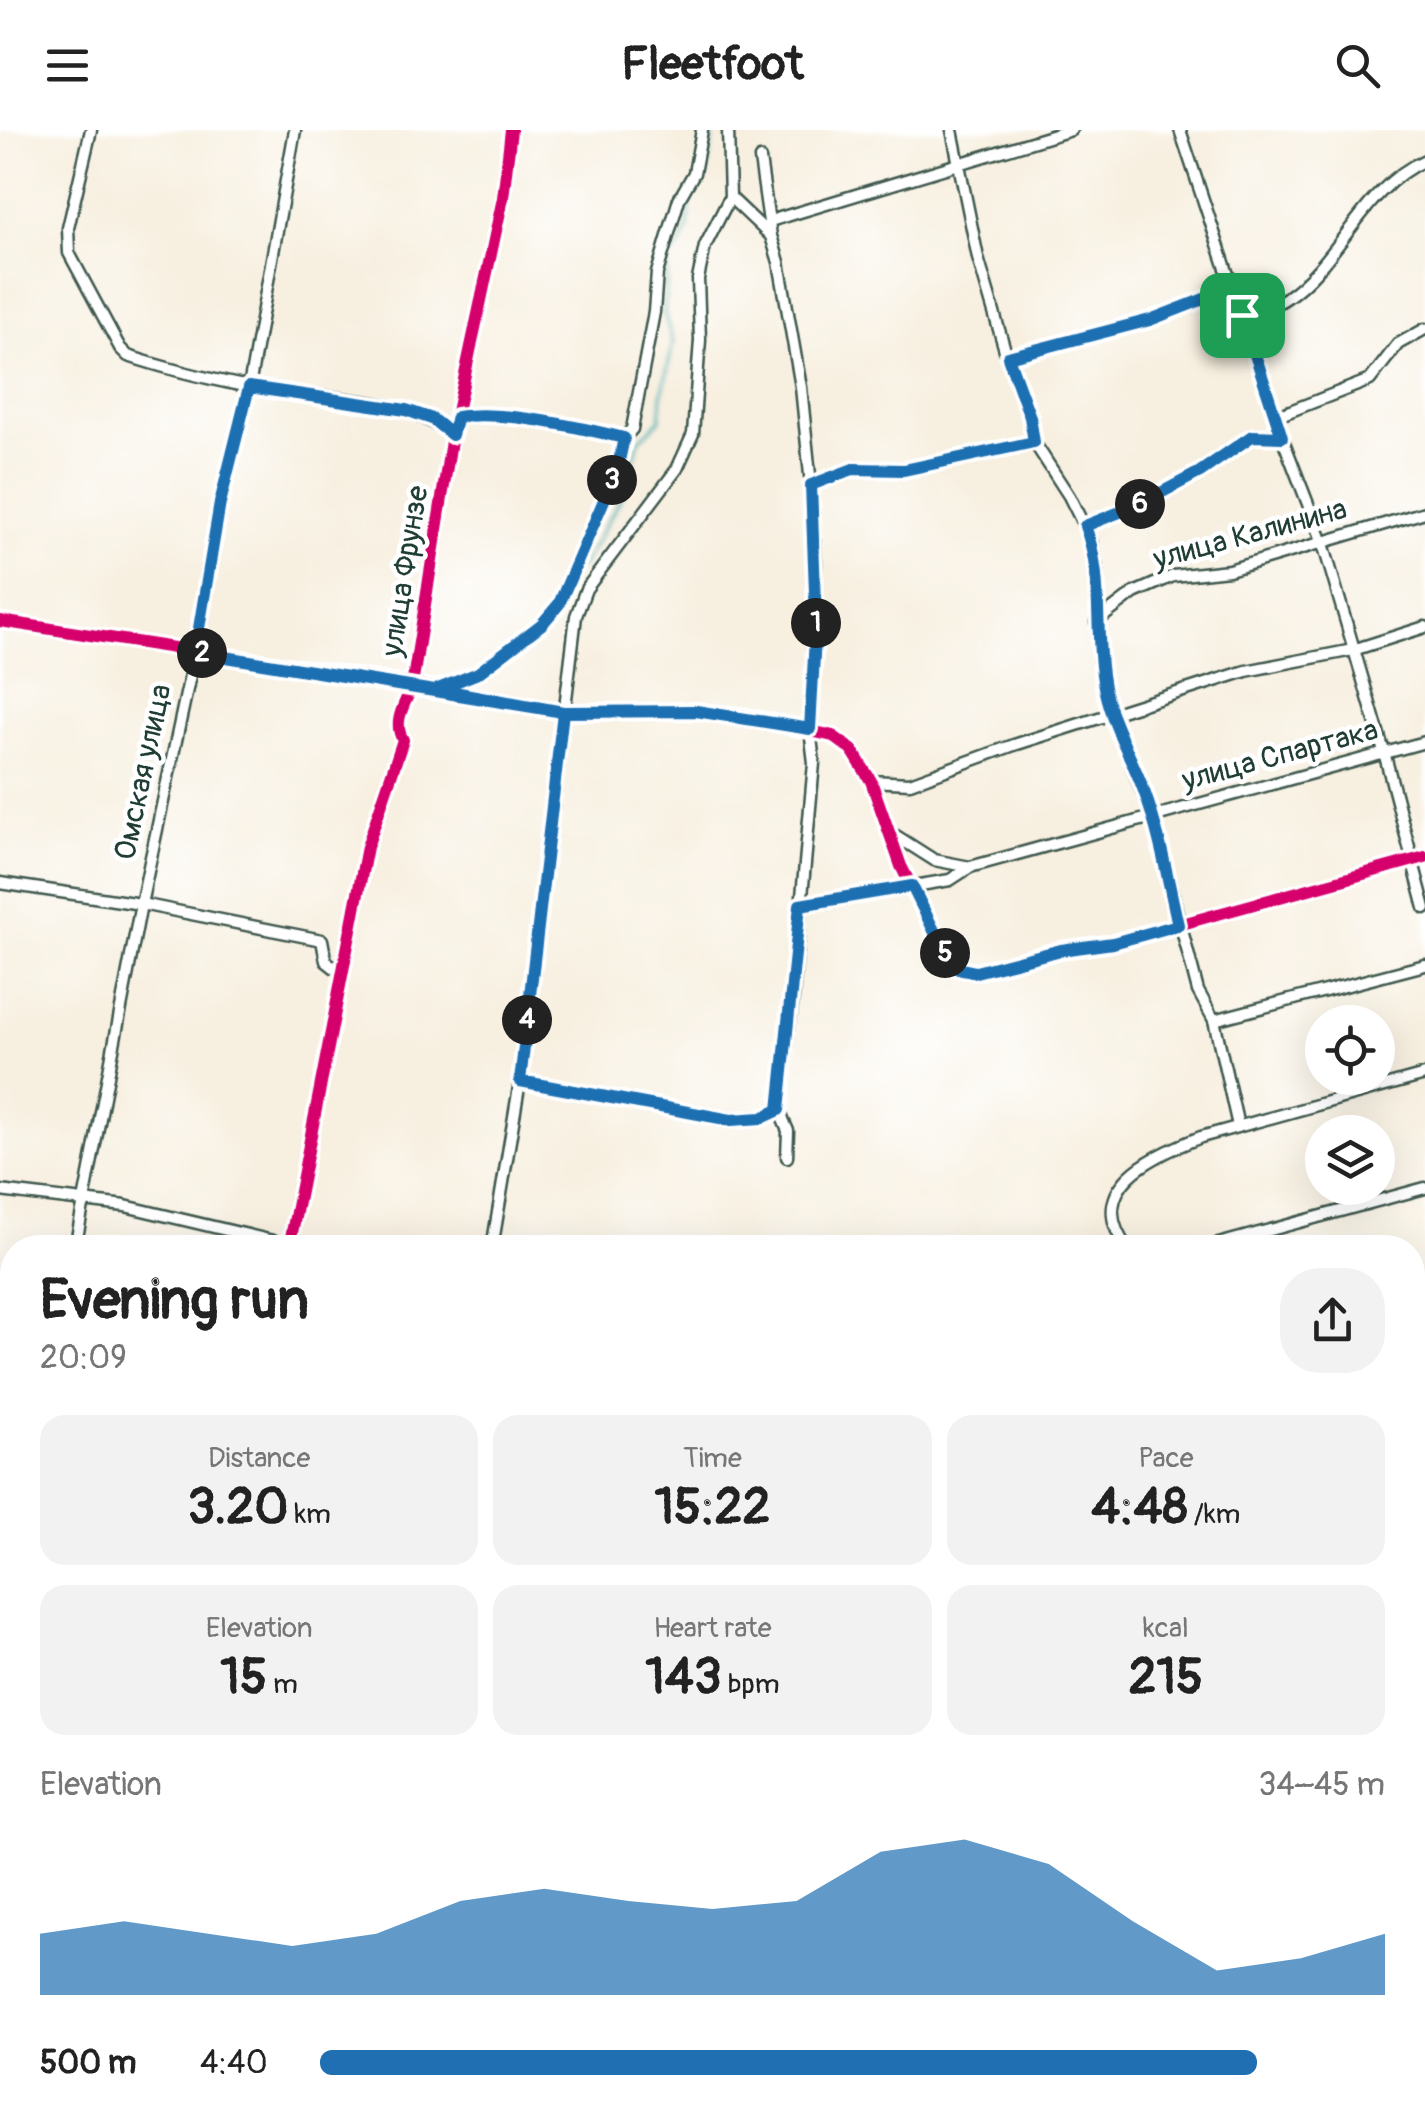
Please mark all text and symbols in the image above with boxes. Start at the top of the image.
text: Fleetfoot [621,37,804,93]
icon: menu [40,38,95,93]
icon: search [1330,38,1385,93]
pin [1200,273,1285,358]
icon: arrive [1215,288,1270,343]
pin: 3 [587,455,637,505]
text: 3 [604,462,620,497]
pin: 6 [1115,479,1165,529]
street label: улица Фрунзе [373,483,437,660]
text: 6 [1132,486,1148,521]
street label: улица Калинина [1148,490,1351,578]
pin: 1 [791,598,841,648]
text: 1 [811,605,821,640]
pin: 2 [177,628,227,678]
text: 2 [194,635,210,670]
street label: Омская улица [106,681,180,863]
street label: улица Спартака [1177,711,1382,799]
pin: 5 [920,928,970,978]
text: 5 [937,935,953,970]
pin: 4 [502,995,552,1045]
text: 4 [519,1002,535,1037]
map controls [1305,1005,1395,1205]
button: locate [1305,1005,1395,1095]
button: layers [1305,1115,1395,1205]
text: Evening run [40,1266,309,1335]
button: share [1280,1268,1385,1373]
text: 20:09 [40,1338,127,1378]
text: Distance [208,1441,310,1476]
text: Time [683,1441,742,1476]
text: Pace [1138,1441,1194,1476]
text: 3.20 [187,1476,288,1539]
text: 15:22 [655,1476,770,1539]
text: 4:48 [1091,1476,1188,1539]
text: km [288,1497,331,1532]
text: /km [1188,1497,1240,1532]
text: Elevation [206,1611,313,1646]
text: Heart rate [653,1611,772,1646]
text: kcal [1143,1611,1189,1646]
text: 15 [220,1646,267,1709]
text: 143 [645,1646,722,1709]
text: 215 [1129,1646,1203,1709]
text: m [267,1667,298,1702]
text: bpm [722,1667,780,1702]
text: Elevation [40,1765,162,1805]
text: 34–45 m [1258,1765,1385,1805]
text: 500 m [40,2043,136,2083]
text: 4:40 [200,2043,268,2083]

